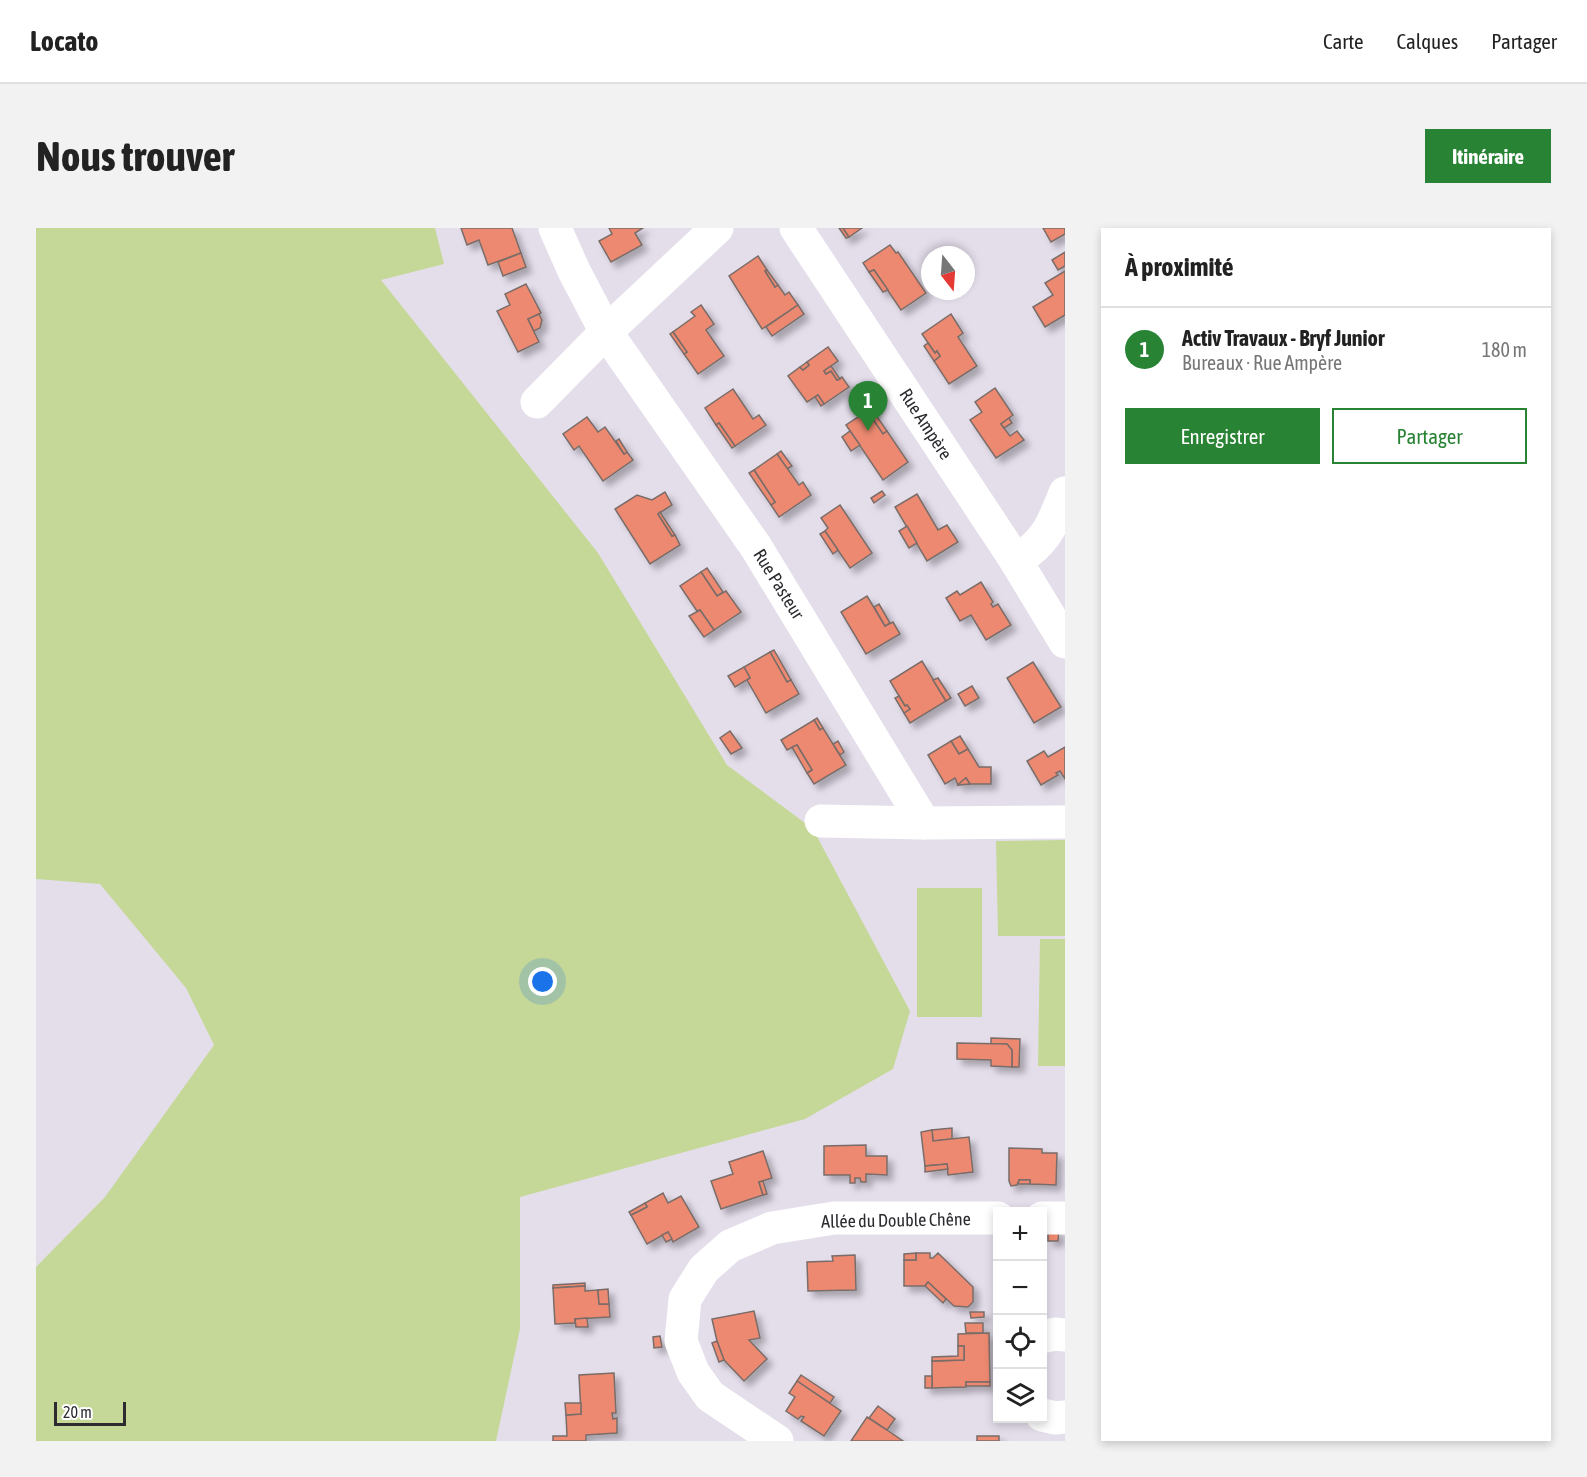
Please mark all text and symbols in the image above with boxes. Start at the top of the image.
text: Locato [30,25,98,57]
text: Carte [1323,29,1364,53]
text: Calques [1397,29,1458,53]
text: Partager [1491,29,1557,53]
button: Itinéraire [1425,129,1551,183]
text: Nous trouver [36,132,234,180]
north arrow [921,246,975,300]
text: À proximité [1125,252,1233,282]
text: Activ Travaux - Bryf Junior [1182,325,1384,351]
text: 1 [1140,338,1149,361]
text: 180 m [1482,338,1527,361]
text: Bureaux · Rue Ampère [1182,351,1342,374]
pin: 1 [848,382,888,431]
street label: Rue Ampère [895,385,957,463]
button: Enregistrer [1125,408,1320,464]
button: Partager [1332,408,1527,464]
street label: Rue Pasteur [749,545,809,624]
your location [528,967,557,996]
map controls [993,1207,1047,1423]
button: + [993,1207,1047,1261]
street label: Allée du Double Chêne [821,1208,971,1232]
button: − [993,1261,1047,1315]
button: locate [993,1315,1047,1369]
button: layers [993,1369,1047,1423]
scale bar [54,1399,126,1426]
text: 20 m [63,1403,92,1421]

